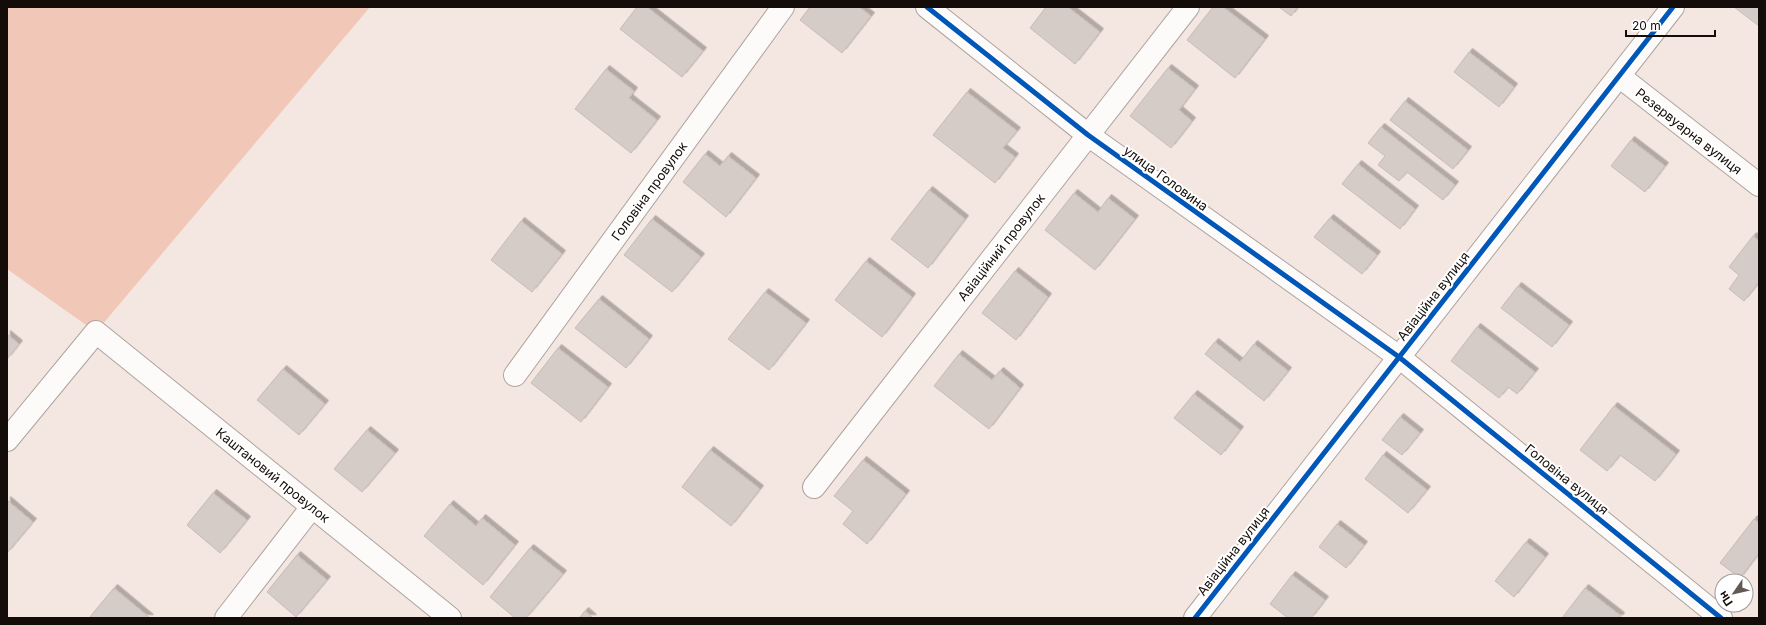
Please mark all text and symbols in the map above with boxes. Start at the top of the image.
scale bar [1626,12,1715,38]
text: 20 m [1632,18,1661,33]
street label: Резервуарна вулиця [1633,85,1745,177]
street label: Головіна провулок [608,138,690,244]
street label: улица Головина [1121,142,1211,214]
street label: Авіаційний провулок [954,190,1048,304]
street label: Авіаційна вулиця [1393,248,1473,344]
street label: Каштановий провулок [213,424,333,526]
street label: Головіна вулиця [1522,440,1612,518]
street label: Авіаційна вулиця [1193,503,1273,599]
north arrow [1714,573,1754,613]
text: Пн [1716,588,1736,609]

